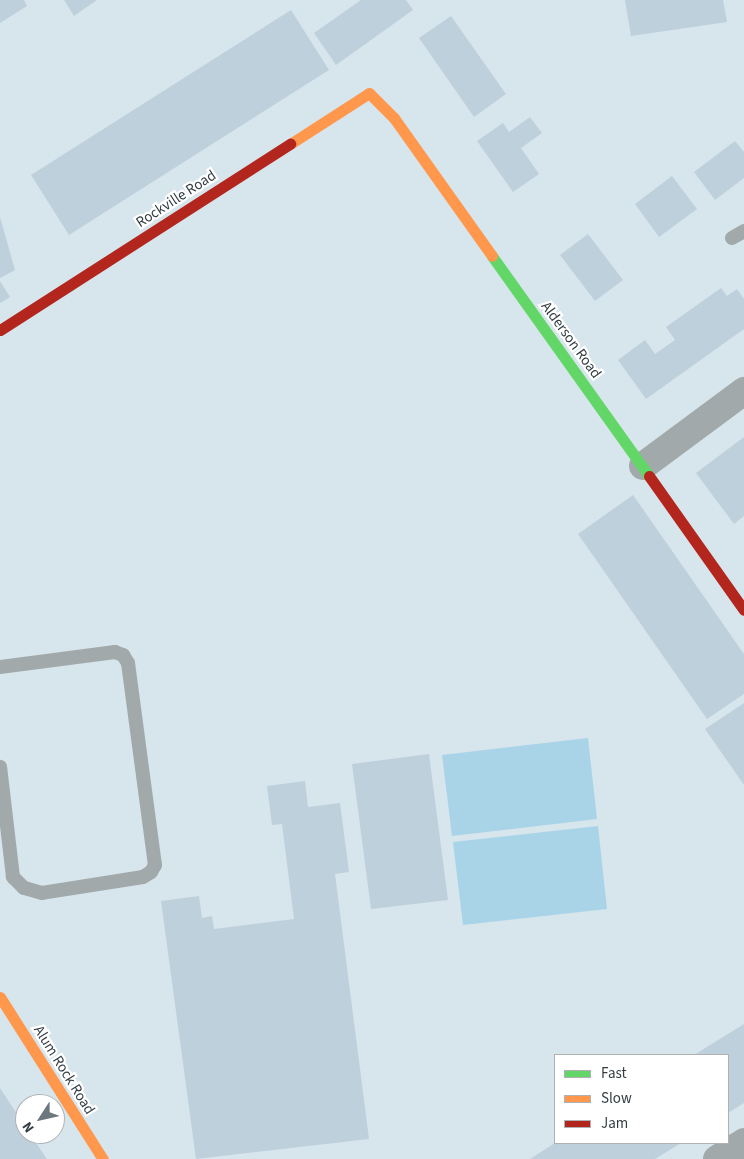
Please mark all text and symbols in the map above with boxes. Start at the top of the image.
street label: Rockville Road [133,166,219,232]
street label: Alderson Road [537,298,605,382]
street label: Alum Rock Road [29,1022,99,1118]
legend [554,1054,729,1144]
text: Fast [601,1063,627,1084]
text: Slow [601,1088,632,1109]
north arrow [15,1094,65,1144]
text: Jam [601,1113,628,1134]
text: N [18,1117,39,1137]

